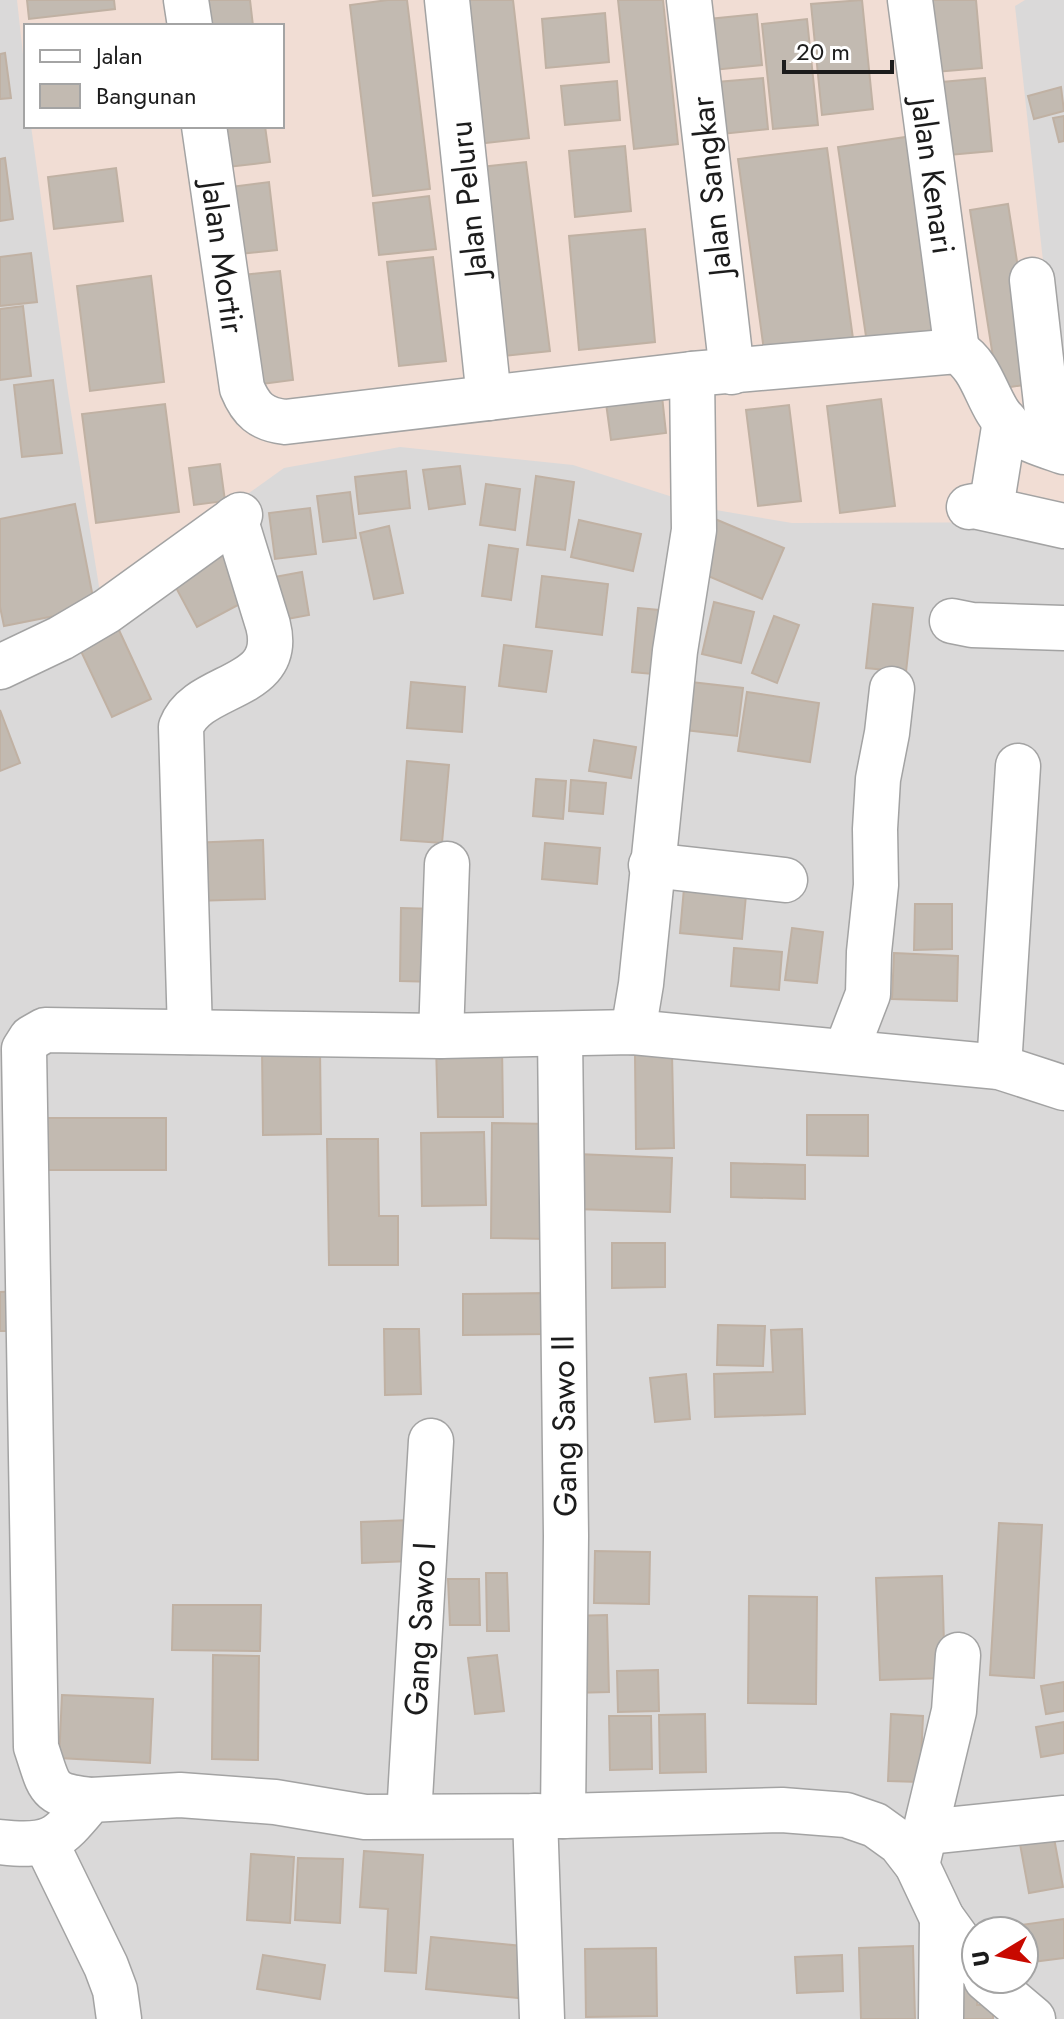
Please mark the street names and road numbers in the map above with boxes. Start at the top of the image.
street label: Jalan Kenari [899,91,967,257]
street label: Jalan Sangkar [679,94,744,282]
street label: Jalan Peluru [437,118,500,284]
street label: Jalan Mortir [189,174,256,336]
street label: Gang Sawo II [539,1335,589,1517]
street label: Gang Sawo I [392,1541,448,1717]

